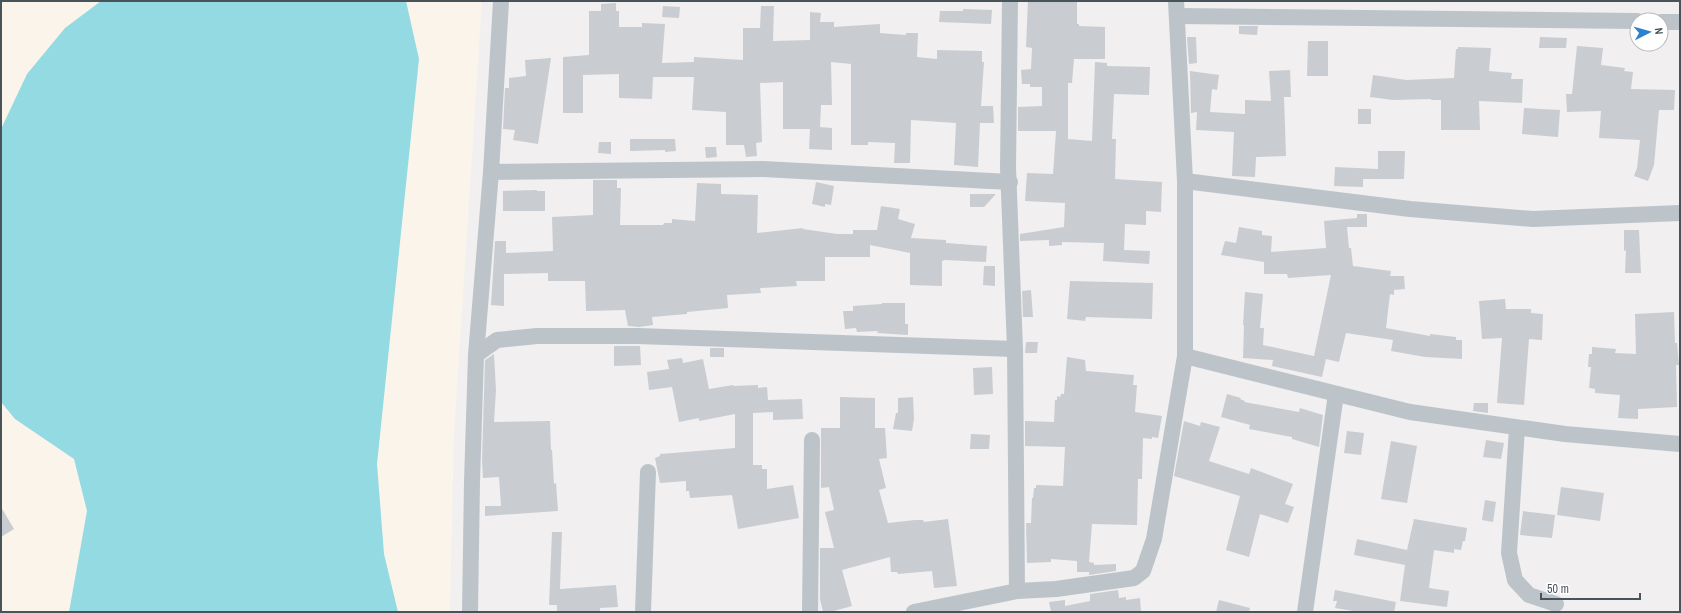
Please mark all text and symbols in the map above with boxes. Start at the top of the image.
north arrow [1629,12,1669,52]
text: N [1652,27,1666,35]
scale bar [1541,575,1640,601]
text: 50 m [1547,581,1569,597]

